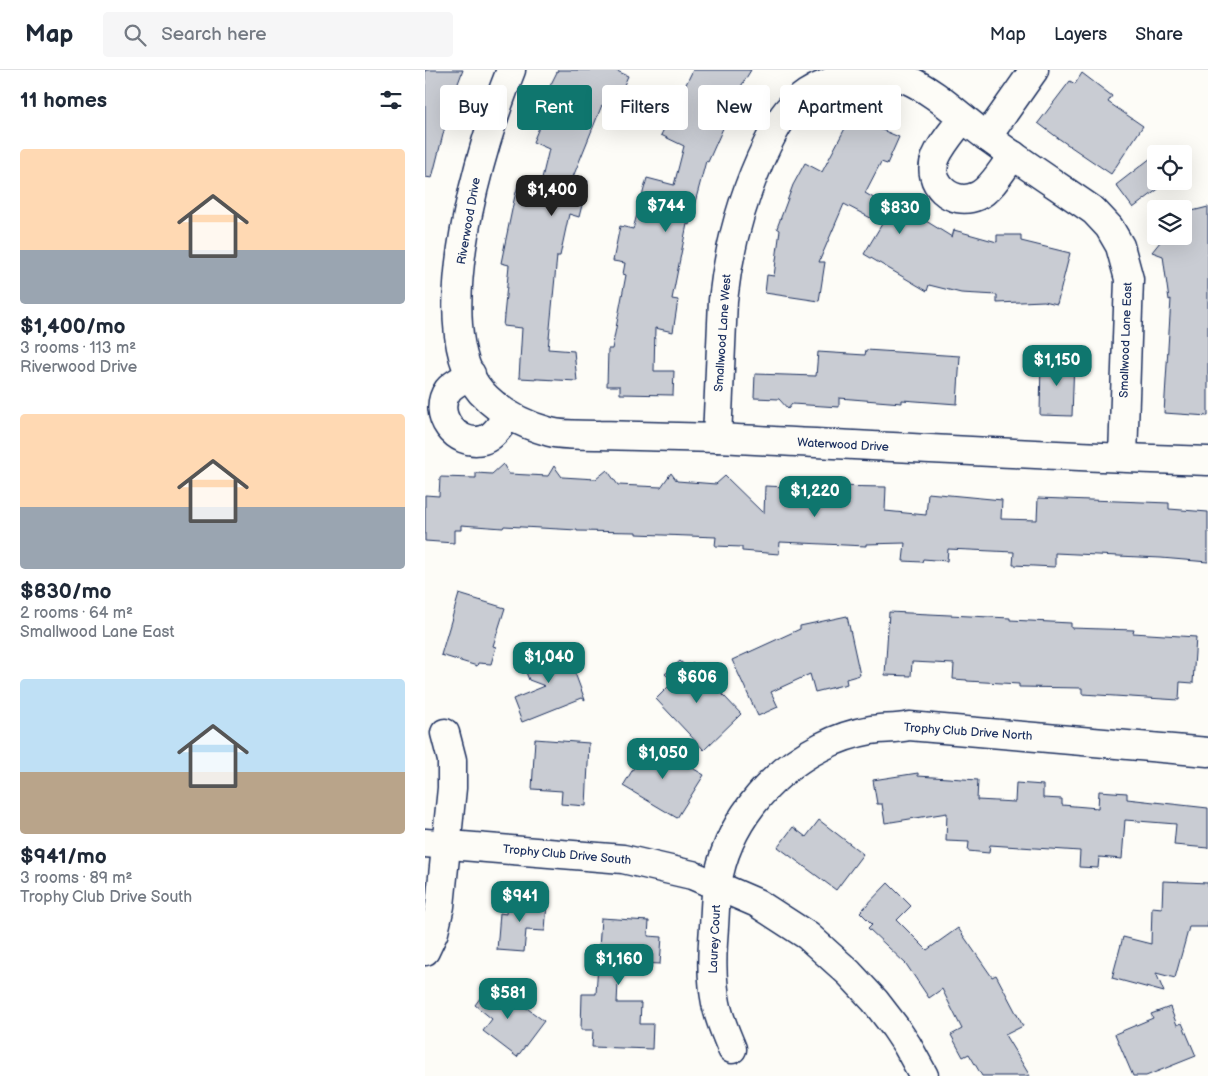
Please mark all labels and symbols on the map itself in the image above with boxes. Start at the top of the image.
pin: $1,400 [511,174,593,217]
street label: Riverwood Drive [454,176,484,266]
pin: $744 [636,190,696,233]
pin: $830 [870,192,930,235]
street label: Smallwood Lane West [711,273,735,392]
street label: Smallwood Lane East [1116,282,1136,398]
pin: $1,150 [1016,344,1098,387]
street label: Waterwood Drive [797,435,889,455]
pin: $1,220 [774,476,856,518]
pin: $1,040 [508,642,590,684]
pin: $606 [667,662,727,704]
street label: Trophy Club Drive North [903,720,1033,744]
pin: $1,050 [622,738,704,780]
street label: Trophy Club Drive South [502,842,632,868]
pin: $941 [490,880,550,923]
street label: Laurey Court [706,904,724,974]
pin: $1,160 [578,944,660,986]
pin: $581 [478,978,538,1020]

